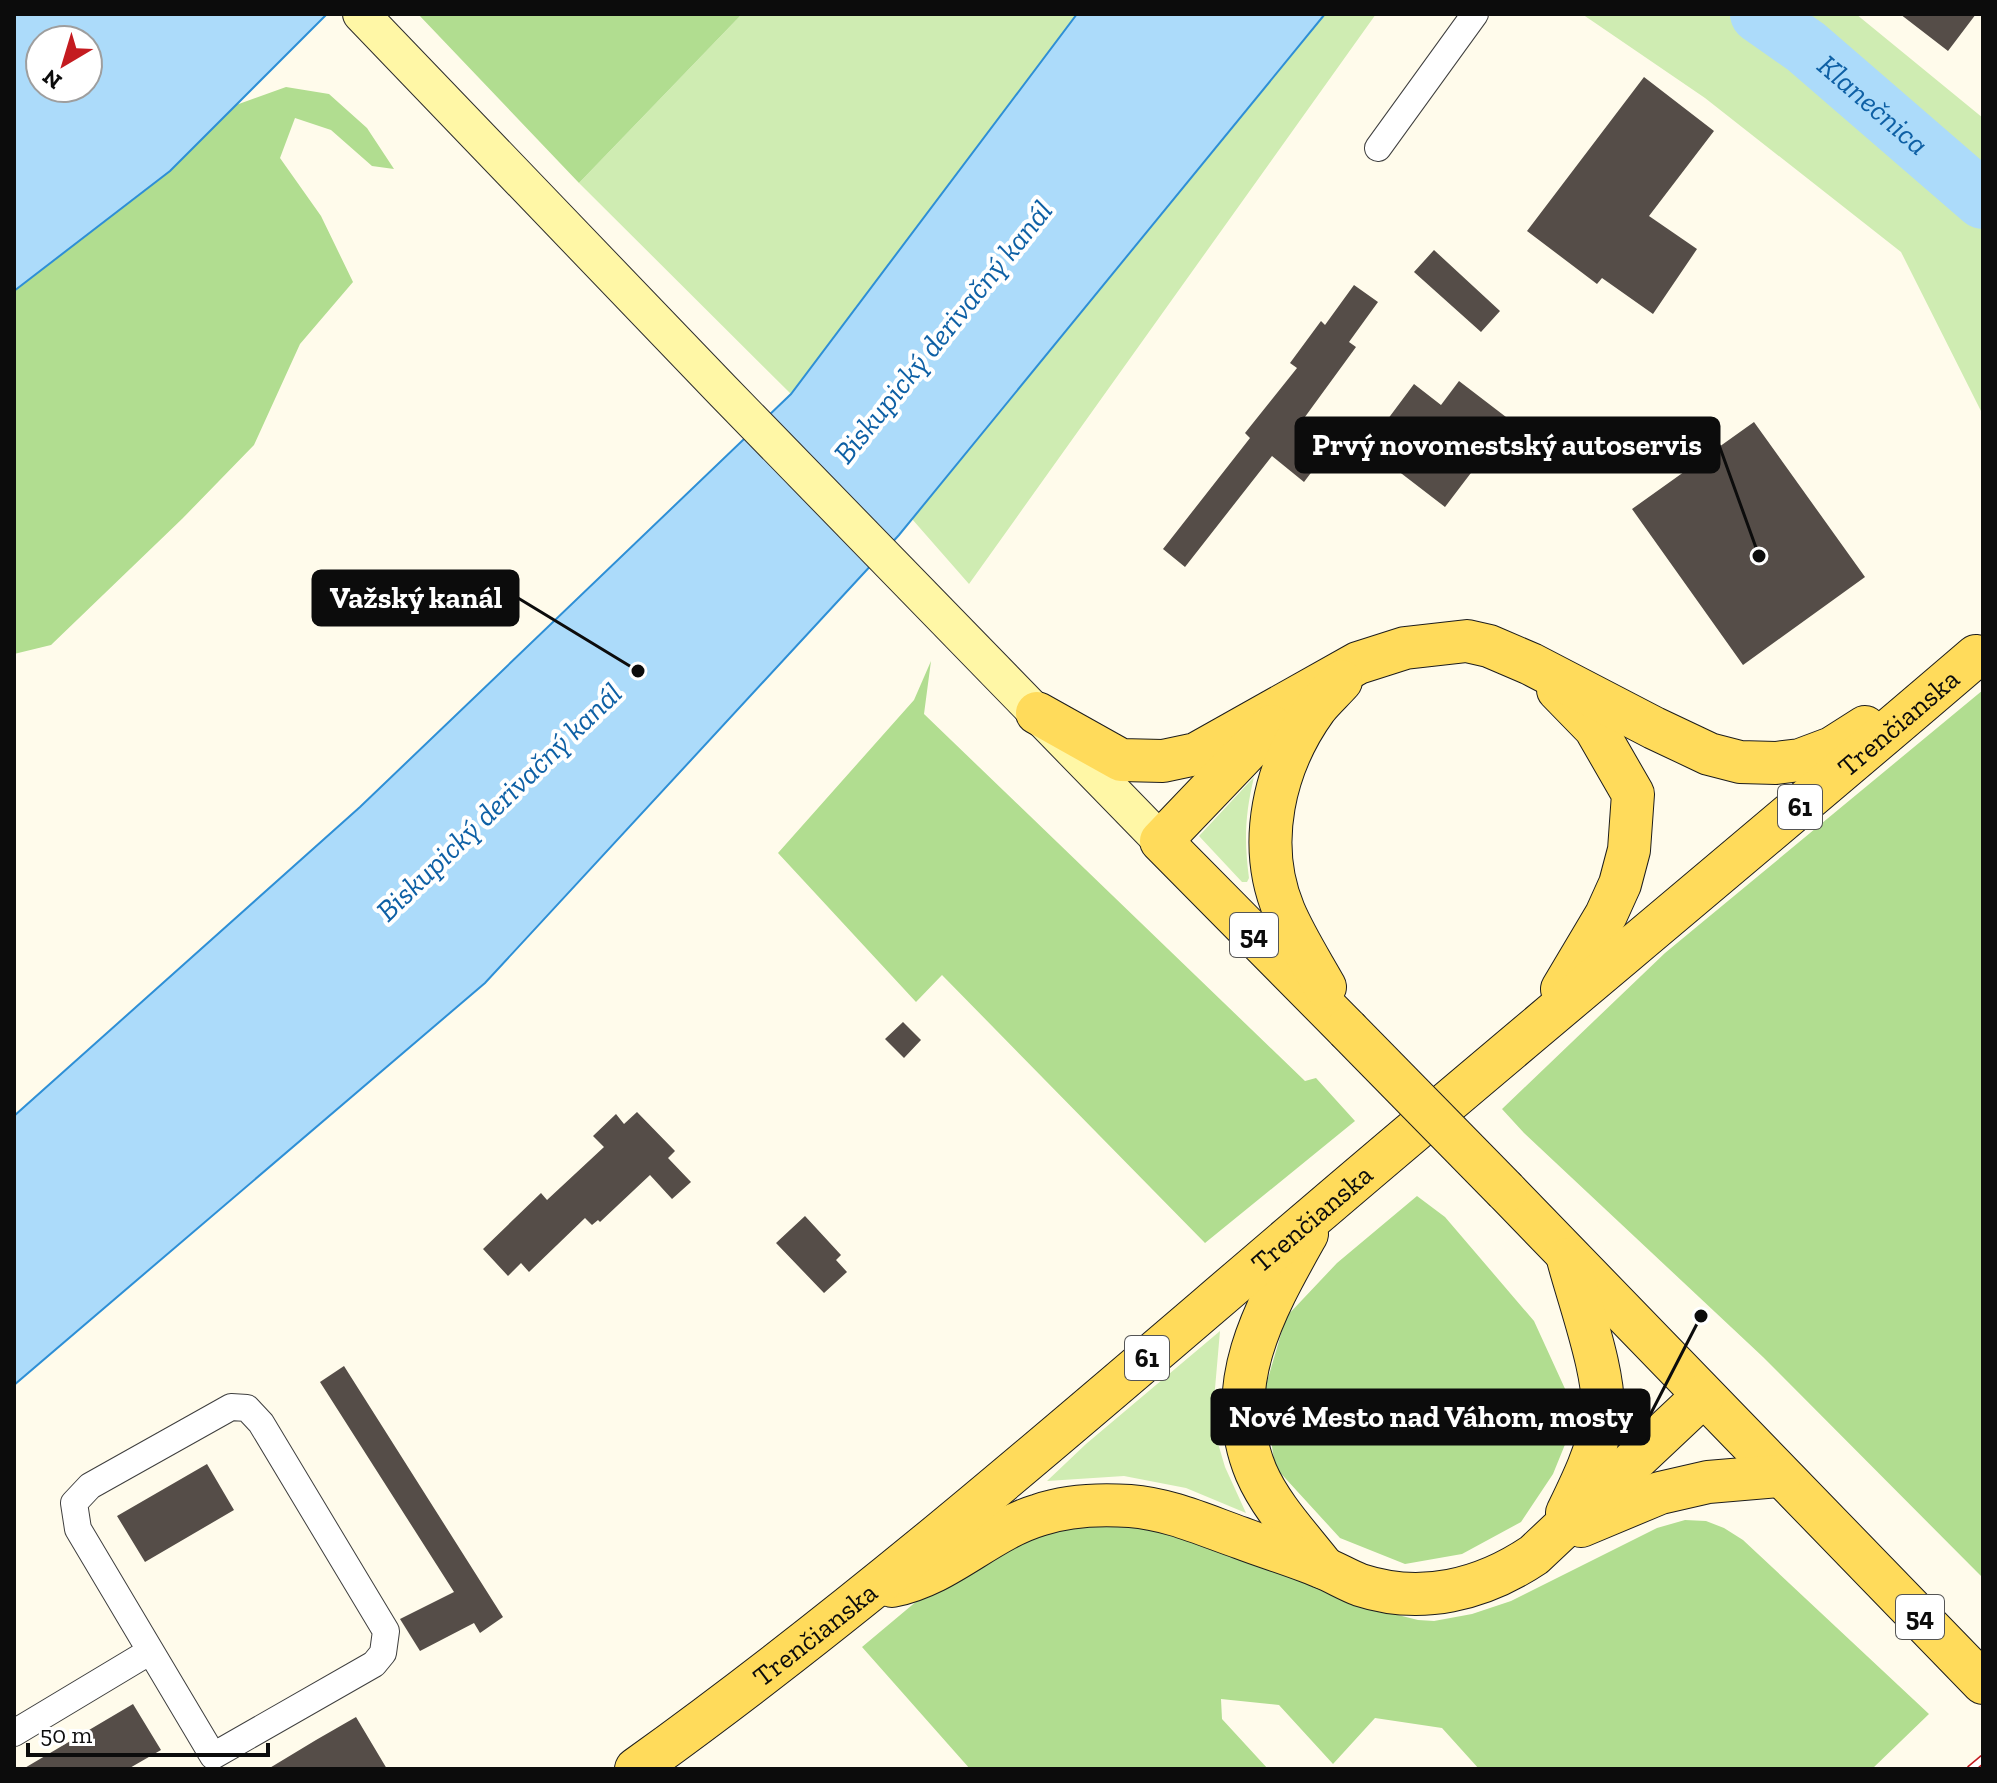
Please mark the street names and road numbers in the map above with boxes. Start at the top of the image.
street label: Trenčianska [1831,661,1966,783]
road number: 61 [1778,785,1822,829]
road number: 54 [1230,913,1278,957]
street label: Trenčianska [1244,1157,1379,1279]
road number: 61 [1125,1336,1169,1380]
street label: Trenčianska [746,1575,884,1693]
road number: 54 [1896,1595,1944,1639]

